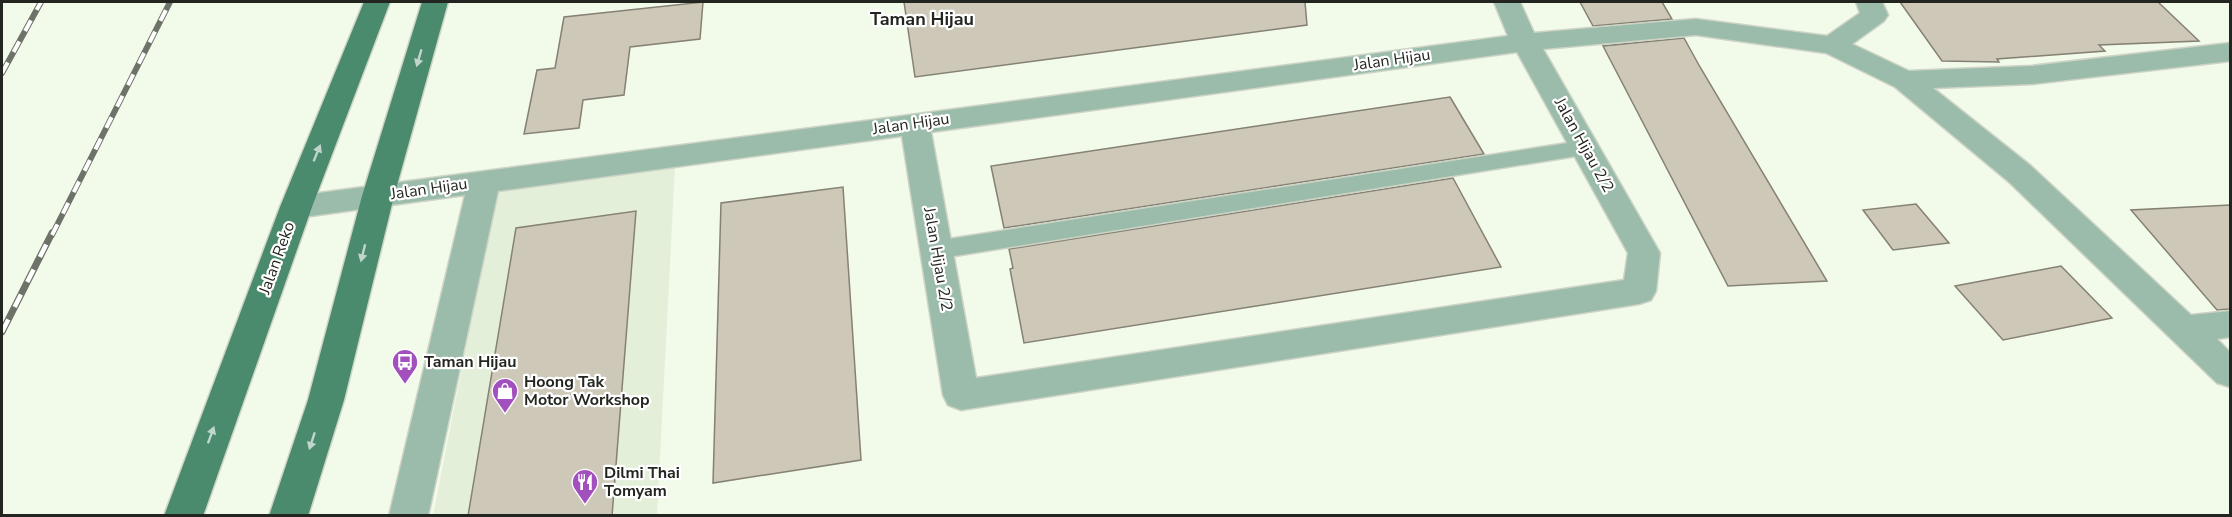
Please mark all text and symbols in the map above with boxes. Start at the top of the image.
district label: Taman Hijau [870,7,974,31]
street label: Jalan Hijau [1351,44,1432,76]
one-way arrow [414,49,423,67]
street label: Jalan Hijau 2/2 [1548,93,1619,196]
street label: Jalan Hijau [870,108,951,140]
one-way arrow [313,144,322,162]
street label: Jalan Hijau [388,173,469,205]
street label: Jalan Hijau 2/2 [918,204,958,313]
street label: Jalan Reko [253,219,300,298]
one-way arrow [358,244,368,262]
bus stop icon: Taman Hijau [390,347,420,385]
place label: Taman Hijau [424,351,517,373]
place label: Hoong Tak Motor Workshop [524,371,650,411]
shop icon: Hoong Tak Motor Workshop [490,376,520,414]
one-way arrow [207,426,217,444]
one-way arrow [307,432,317,450]
place label: Dilmi Thai Tomyam [604,462,680,502]
restaurant icon: Dilmi Thai Tomyam [570,467,600,505]

